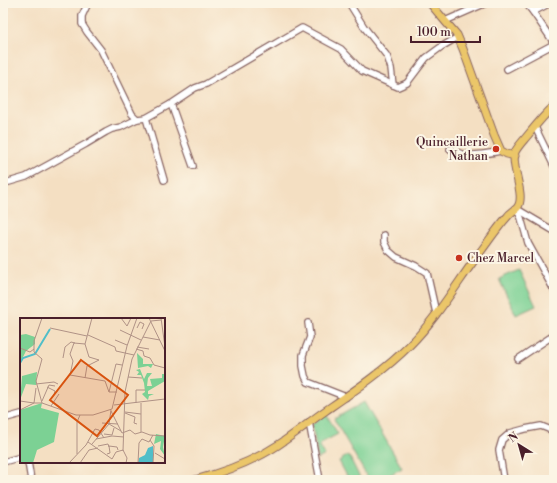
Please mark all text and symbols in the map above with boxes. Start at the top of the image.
scale bar [411,18,480,44]
text: 100 m [417,25,451,40]
place label: Quincaillerie Nathan [416,135,488,164]
marker: Quincaillerie Nathan [491,144,501,154]
place label: Chez Marcel [467,251,535,266]
marker: Chez Marcel [454,253,464,263]
inset map [20,318,165,463]
north arrow [499,425,539,465]
text: N [506,429,522,446]

